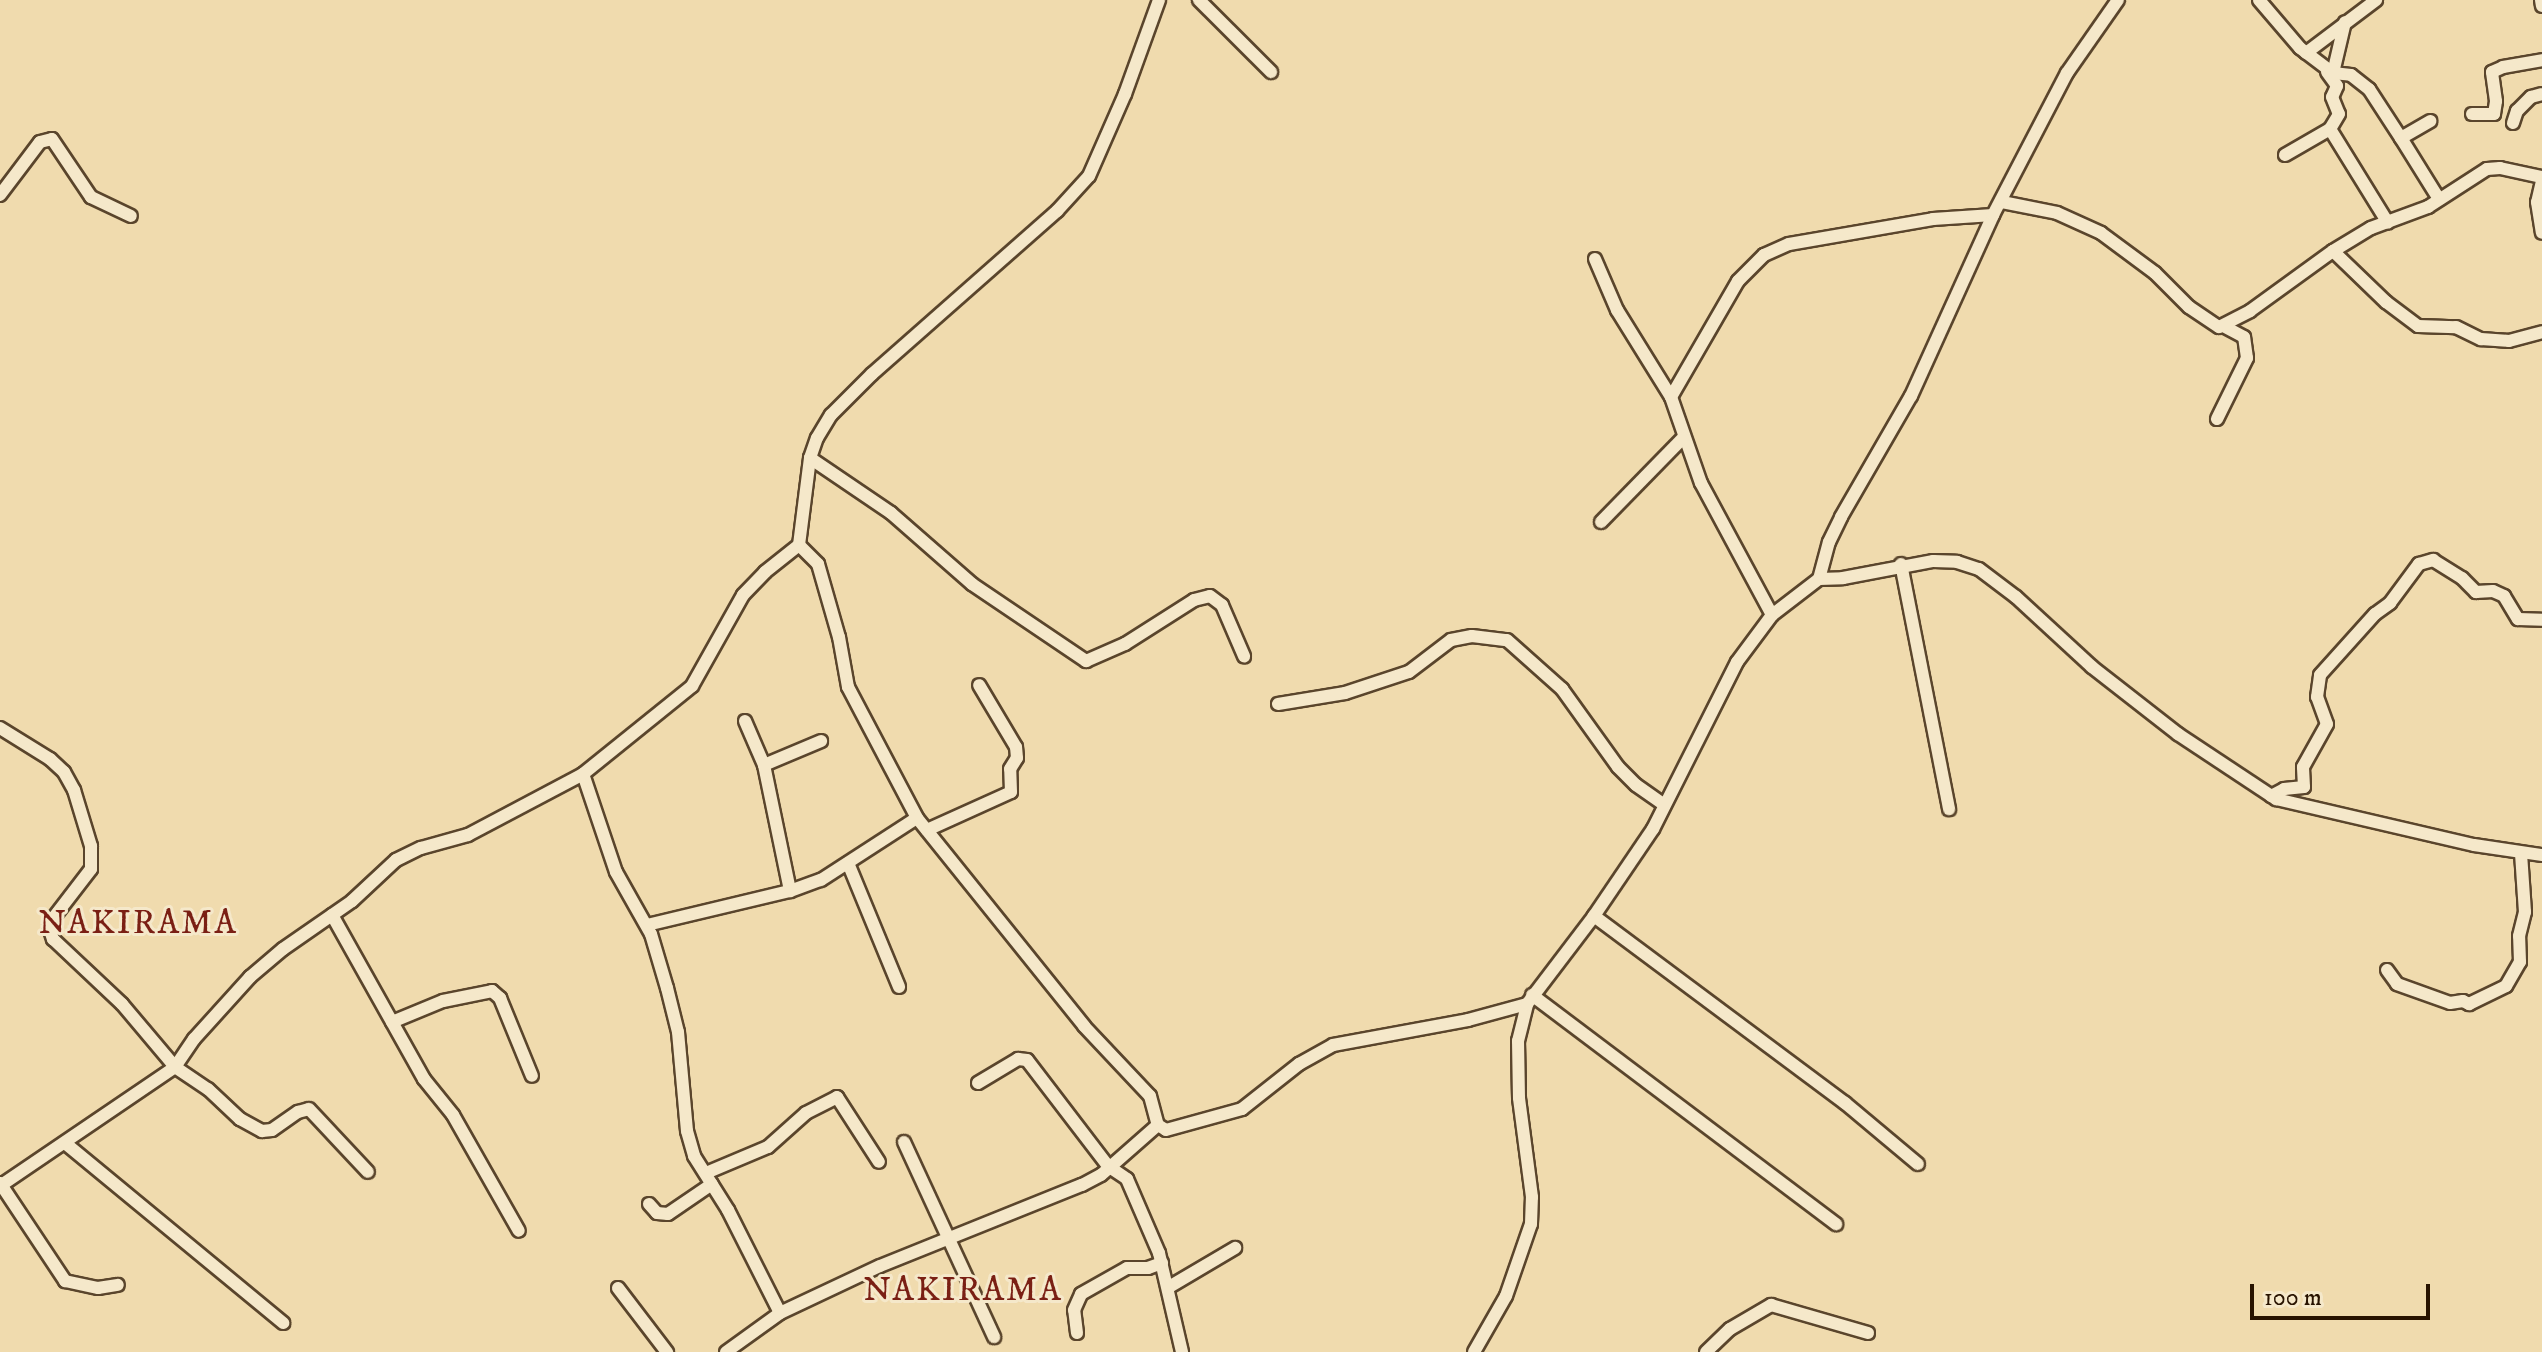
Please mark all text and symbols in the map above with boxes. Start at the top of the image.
district label: NAKIRAMA [38,904,238,944]
scale bar [2254,1268,2434,1318]
district label: NAKIRAMA [863,1271,1063,1311]
text: 100 m [2264,1283,2322,1313]

